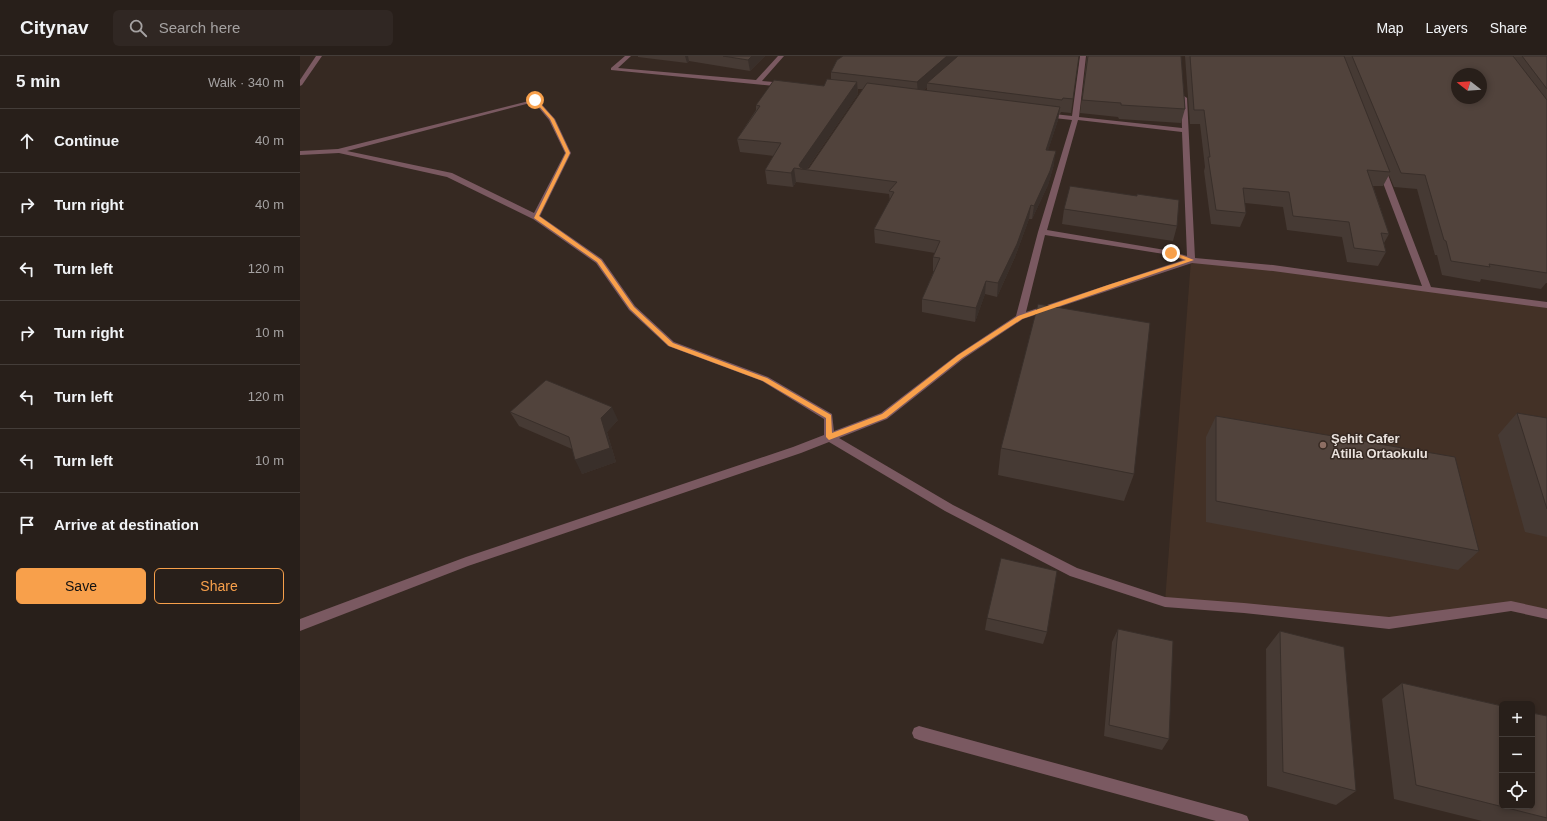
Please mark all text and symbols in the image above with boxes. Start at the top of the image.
search box [113,10,393,46]
text: Citynav [20,17,89,38]
icon: search [127,17,149,39]
text: Search here [159,19,240,36]
text: Map [1376,20,1404,36]
text: Layers [1426,20,1468,36]
text: Share [1490,20,1527,36]
north arrow [1451,68,1487,104]
text: 5 min [16,72,60,91]
text: Walk · 340 m [208,75,284,90]
route start [526,91,544,109]
icon: ahead [16,130,38,152]
text: Continue [54,132,119,149]
text: 40 m [255,133,284,148]
icon: right [16,194,38,216]
text: Turn right [54,196,124,213]
text: 40 m [255,197,284,212]
route end [1162,244,1180,262]
icon: left [16,258,38,280]
text: Turn left [54,260,113,277]
text: 120 m [248,261,284,276]
icon: right [16,322,38,344]
text: Turn right [54,324,124,341]
text: 10 m [255,325,284,340]
icon: left [16,386,38,408]
text: Turn left [54,388,113,405]
text: 120 m [248,389,284,404]
place label: Şehit Cafer Atilla Ortaokulu [1331,431,1428,461]
marker: Şehit Cafer Atilla Ortaokulu [1318,440,1328,450]
icon: left [16,450,38,472]
text: Turn left [54,452,113,469]
text: 10 m [255,453,284,468]
icon: arrive [16,514,38,536]
text: Arrive at destination [54,516,199,533]
button: Save [16,568,146,604]
button: Share [154,568,284,604]
map controls [1499,701,1535,809]
button: + [1499,701,1535,737]
button: − [1499,737,1535,773]
button: locate [1499,773,1535,809]

